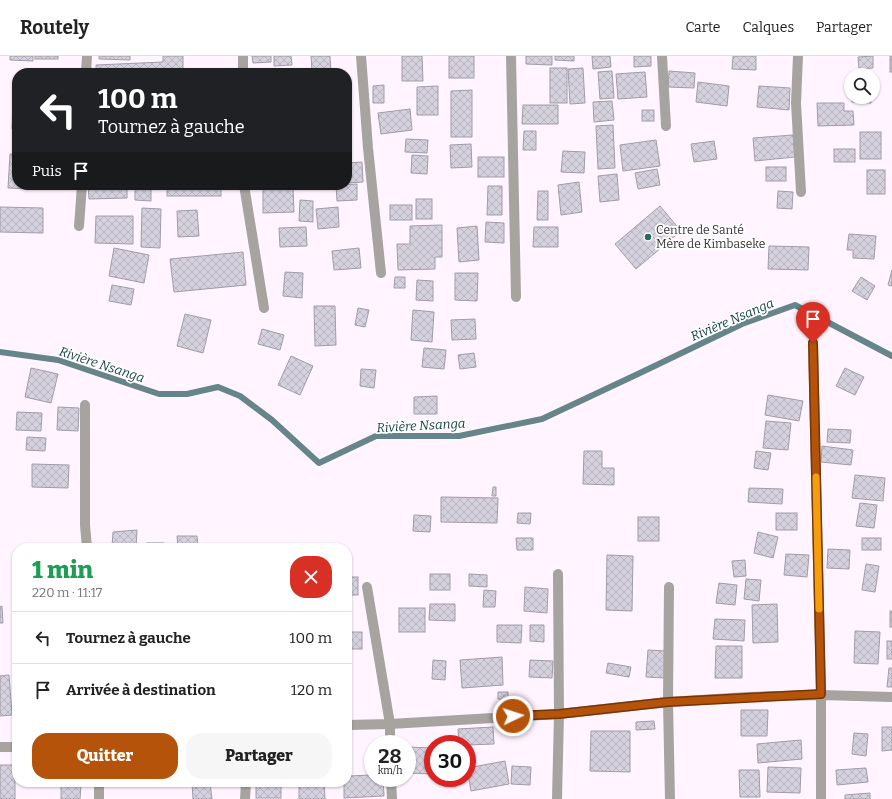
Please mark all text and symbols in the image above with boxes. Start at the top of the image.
text: Routely [20,16,89,39]
text: Carte [685,19,721,36]
text: Calques [743,19,794,36]
text: Partager [816,19,872,36]
map controls [844,68,880,104]
button: search [844,68,880,104]
text: 100 m [98,82,177,115]
icon: left [32,84,84,136]
text: Tournez à gauche [98,116,245,138]
icon: arrive [70,160,92,182]
text: Puis [32,162,62,180]
place label: Centre de Santé Mère de Kimbaseke [656,223,765,251]
marker: Centre de Santé Mère de Kimbaseke [643,232,653,242]
water label: Rivière Nsanga [688,295,776,344]
pin [796,302,830,343]
icon: arrive [802,308,824,330]
water label: Rivière Nsanga [57,344,146,385]
water label: Rivière Nsanga [376,416,466,435]
text: 1 min [32,556,93,584]
button: close [290,556,332,598]
text: 220 m · 11:17 [32,585,102,600]
icon: left [32,627,54,649]
text: Tournez à gauche [66,629,191,647]
text: 100 m [289,629,332,647]
icon: arrive [32,679,54,701]
text: Arrivée à destination [66,681,216,699]
text: 120 m [291,681,332,699]
position arrow [492,695,534,737]
button: Quitter [32,733,178,779]
button: Partager [186,733,332,779]
speed limit sign: 30 [424,735,476,787]
text: 28 [378,744,402,768]
text: km/h [378,765,402,777]

